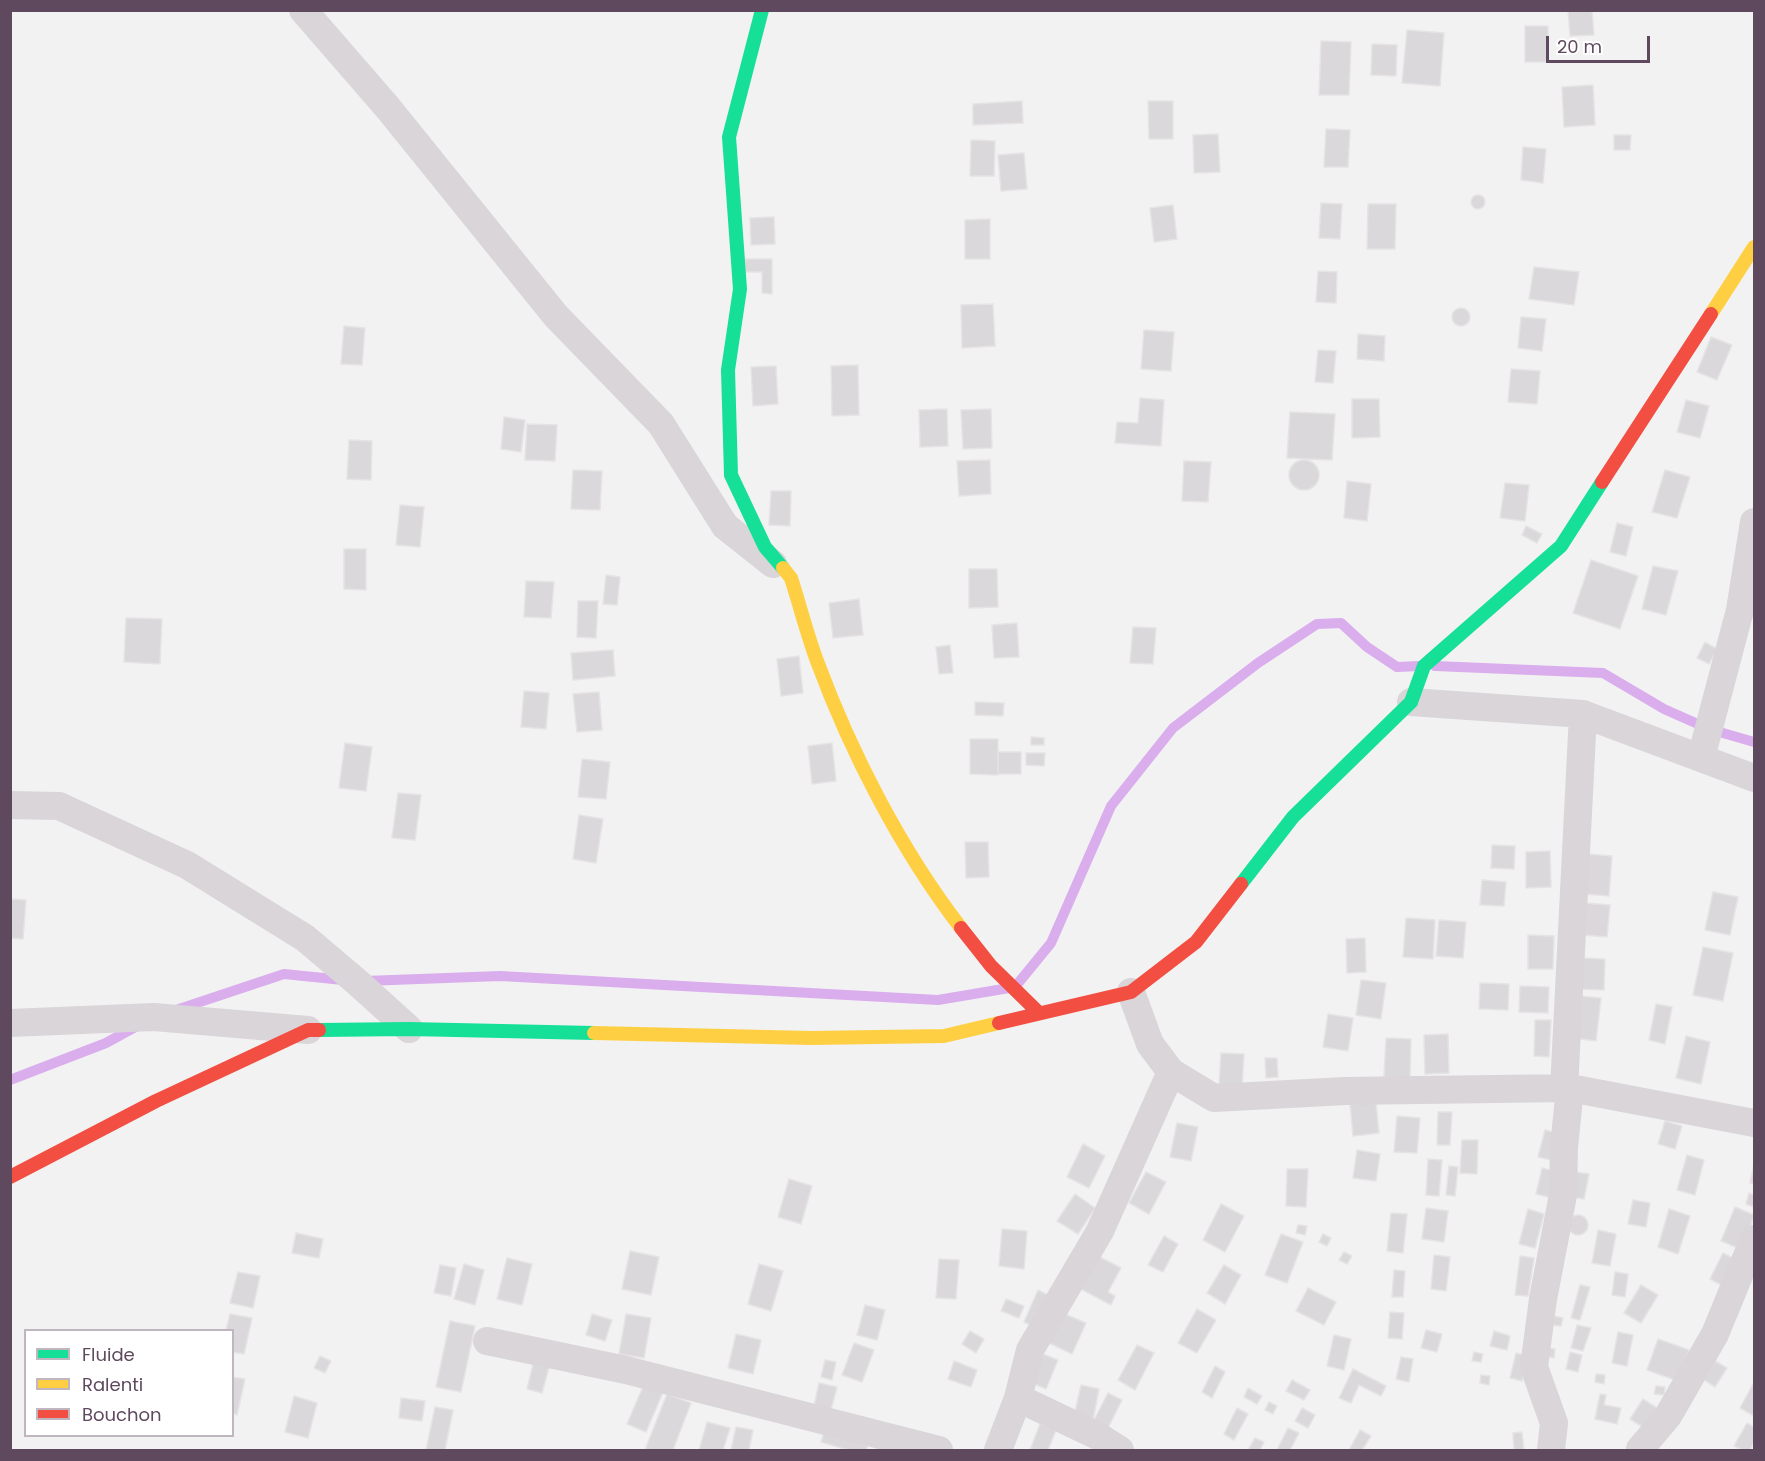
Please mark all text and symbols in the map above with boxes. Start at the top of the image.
scale bar [1549,24,1652,62]
text: 20 m [1557,34,1602,59]
legend [24,1329,234,1437]
text: Fluide [82,1342,135,1367]
text: Ralenti [82,1372,143,1397]
text: Bouchon [82,1402,162,1427]

